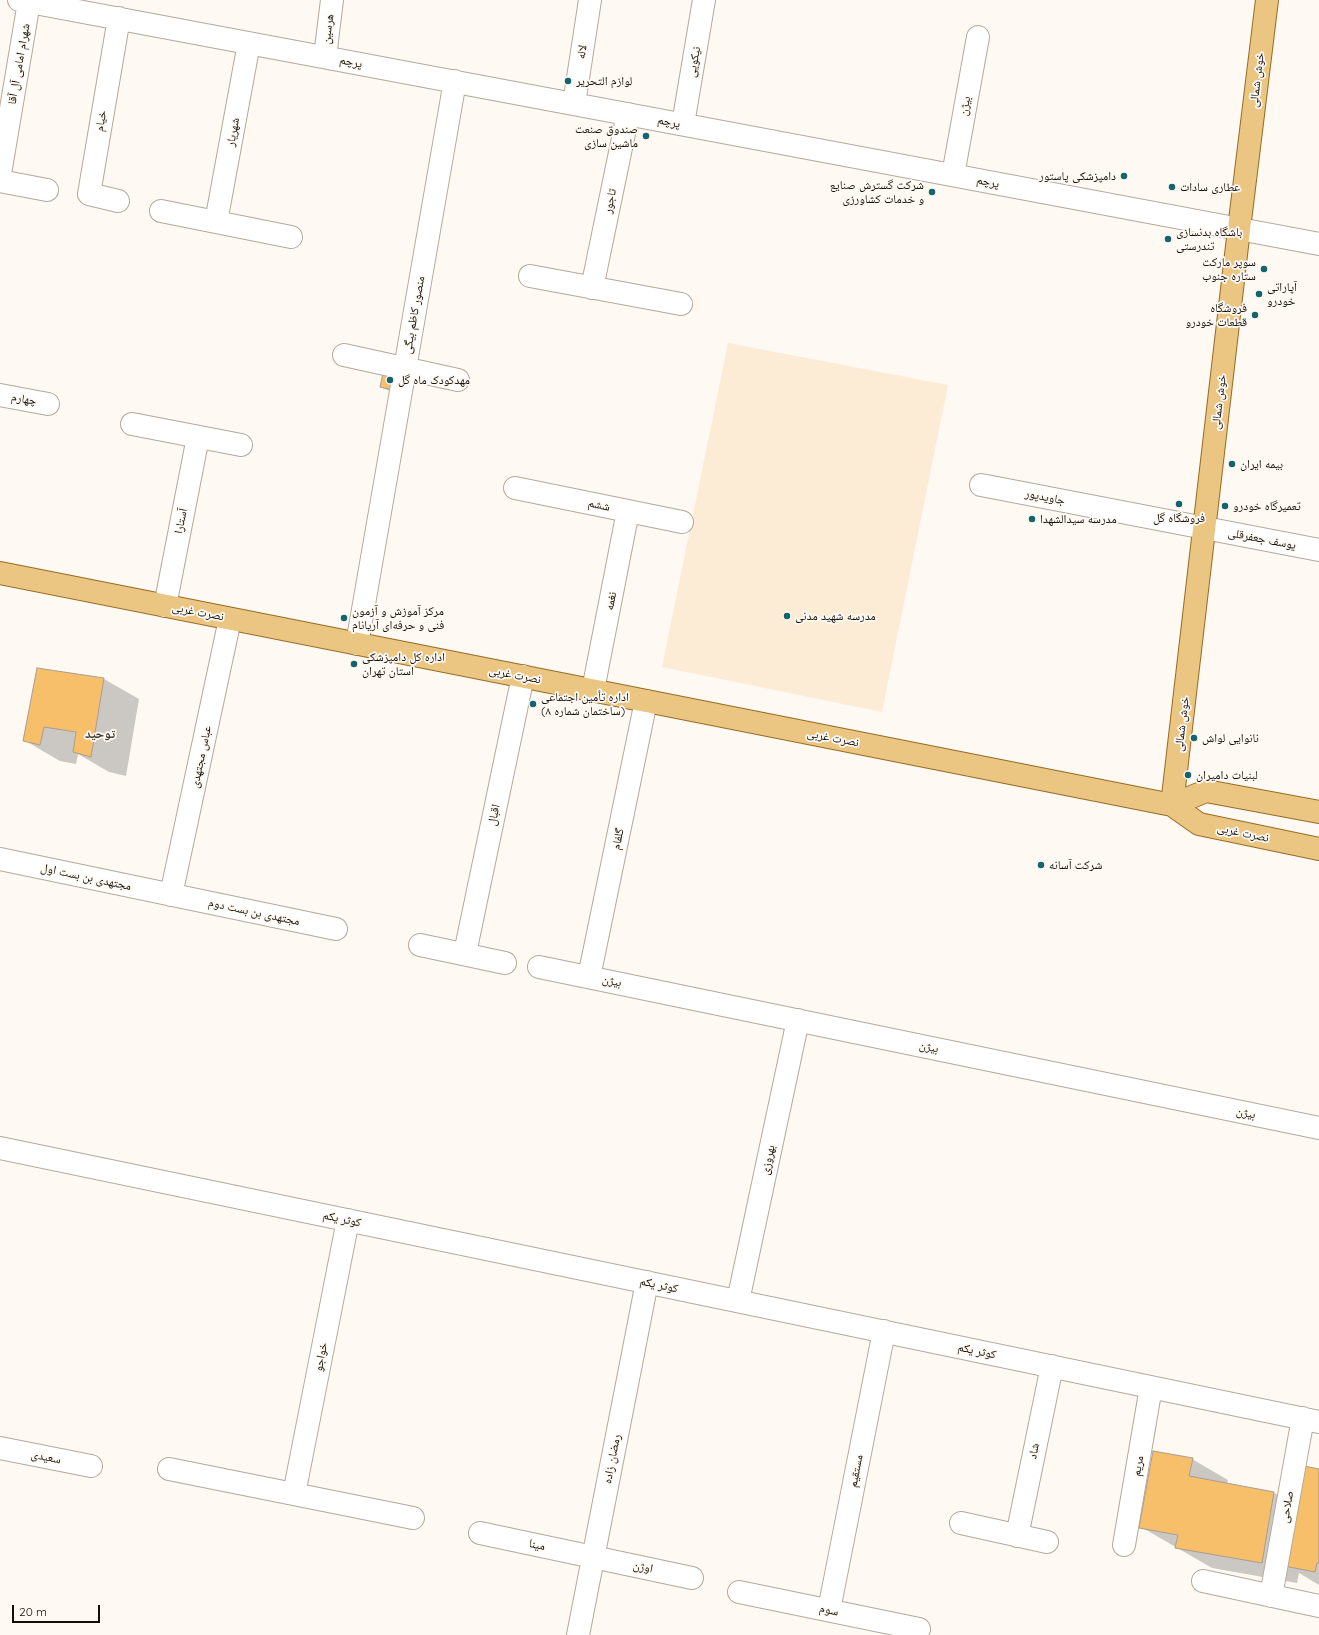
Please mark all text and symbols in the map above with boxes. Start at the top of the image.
street label: هرسین [319,13,337,45]
street label: شهرام امامی آل آقا [5,22,33,106]
street label: لاله [574,44,590,60]
street label: نیکویی [684,45,704,79]
street label: خوش شمالی [1246,52,1268,108]
street label: پرچم [338,53,364,71]
place label: لوازم التحریر [576,74,632,88]
marker: لوازم التحریر [563,76,573,86]
street label: بیژن [956,95,974,117]
street label: خیام [92,109,110,133]
street label: پرچم [656,113,682,131]
street label: شهریار [223,116,243,148]
place label: صندوق صنعت ماشین سازی [575,122,638,150]
marker: صندوق صنعت ماشین سازی [641,131,651,141]
place label: دامپزشکی پاستور [1039,169,1116,183]
marker: دامپزشکی پاستور [1119,171,1129,181]
street label: پرچم [975,173,1001,191]
place label: شرکت گسترش صنایع و خدمات کشاورزی [830,178,924,206]
place label: عطاری سادات [1180,180,1240,194]
marker: عطاری سادات [1167,182,1177,192]
street label: تاجور [600,187,620,215]
marker: شرکت گسترش صنایع و خدمات کشاورزی [927,187,937,197]
place label: باشگاه بدنسازی تندرستی [1176,225,1242,253]
marker: باشگاه بدنسازی تندرستی [1163,234,1173,244]
place label: سوپر مارکت ستاره جنوب [1202,255,1256,283]
marker: سوپر مارکت ستاره جنوب [1259,264,1269,274]
street label: منصور کاظم بیگی [400,275,428,355]
place label: آپاراتی خودرو [1267,280,1297,308]
marker: آپاراتی خودرو [1254,289,1264,299]
place label: فروشگاه قطعات خودرو [1185,301,1247,329]
marker: فروشگاه قطعات خودرو [1250,310,1260,320]
place label: مهدکودک ماه گل [398,373,470,387]
street label: خوش شمالی [1208,374,1230,430]
marker: مهدکودک ماه گل [385,375,395,385]
street label: چهارم [10,390,38,408]
place label: بیمه ایران [1240,457,1283,471]
marker: بیمه ایران [1227,459,1237,469]
street label: جاویدپور [1024,486,1066,508]
street label: ششم [587,496,611,514]
marker: فروشگاه گل [1174,499,1184,509]
place label: تعمیرگاه خودرو [1233,499,1301,513]
marker: تعمیرگاه خودرو [1220,501,1230,511]
street label: آستارا [171,507,191,535]
place label: فروشگاه گل [1153,511,1205,525]
place label: مدرسه سیدالشهدا [1040,512,1117,526]
marker: مدرسه سیدالشهدا [1027,514,1037,524]
street label: یوسف جعفرقلی [1227,525,1297,553]
street label: نغمه [602,590,620,612]
street label: نصرت غربی [171,600,225,624]
place label: مرکز آموزش و آزمون فنی و حرفه‌ای آریانام [352,604,444,632]
place label: مدرسه شهید مدنی [795,609,876,623]
marker: مدرسه شهید مدنی [782,611,792,621]
marker: مرکز آموزش و آزمون فنی و حرفه‌ای آریانام [339,613,349,623]
place label: اداره کل دامپزشکی استان تهران [362,650,445,678]
marker: اداره کل دامپزشکی استان تهران [349,659,359,669]
street label: نصرت غربی [488,663,542,687]
place label: اداره تأمین اجتماعی (ساختمان شماره ۸) [541,690,629,718]
street label: خوش شمالی [1171,696,1193,752]
marker: اداره تأمین اجتماعی (ساختمان شماره ۸) [528,699,538,709]
street label: عباس مجتهدی [187,724,215,790]
district label: توحید [85,726,115,742]
street label: نصرت غربی [806,726,860,750]
place label: نانوایی لواش [1202,731,1259,745]
marker: نانوایی لواش [1189,733,1199,743]
place label: لبنیات دامیران [1196,768,1258,782]
marker: لبنیات دامیران [1183,770,1193,780]
street label: اقبال [485,803,503,827]
street label: نصرت غربی [1216,821,1270,845]
street label: گلفام [609,827,627,851]
place label: شرکت آسانه [1049,858,1102,872]
street label: مجتهدی بن بست اول [39,860,133,894]
marker: شرکت آسانه [1036,860,1046,870]
street label: مجتهدی بن بست دوم [207,895,301,929]
street label: بیژن [601,972,623,990]
street label: بیژن [918,1038,940,1056]
street label: بیژن [1235,1104,1257,1122]
street label: بهروزی [758,1144,778,1176]
street label: کوثر یکم [322,1208,362,1230]
street label: کوثر یکم [639,1274,679,1296]
street label: کوثر یکم [957,1340,997,1362]
street label: خواجو [311,1341,331,1373]
street label: رمضان زاده [600,1433,624,1485]
street label: شاد [1025,1442,1043,1460]
street label: سعیدی [30,1447,62,1467]
street label: مستقیم [846,1453,866,1489]
street label: مریم [1129,1455,1147,1477]
street label: صلاحی [1277,1490,1297,1524]
street label: مینا [528,1536,546,1554]
street label: اوژن [632,1558,654,1576]
scale bar [14,1597,102,1623]
street label: سوم [818,1601,840,1619]
text: 20 m [19,1604,47,1619]

